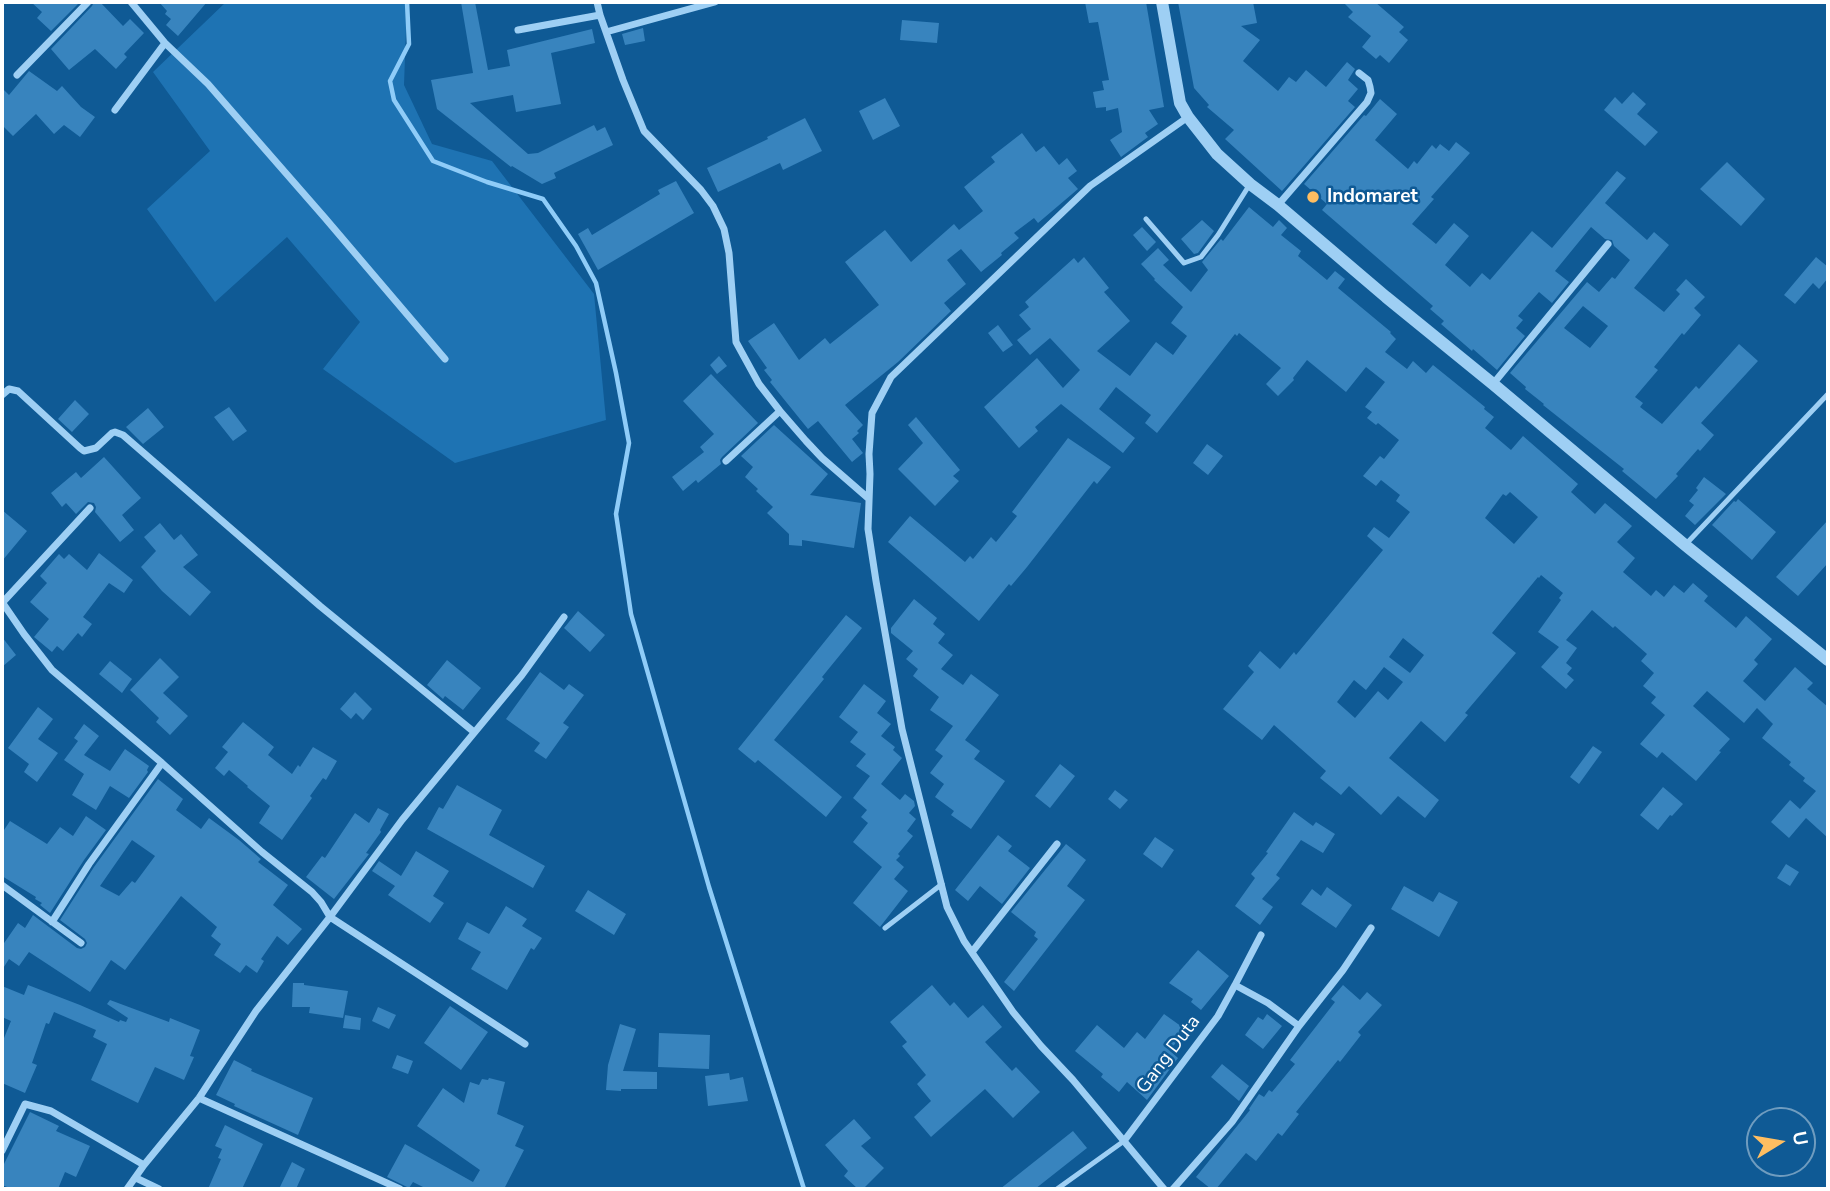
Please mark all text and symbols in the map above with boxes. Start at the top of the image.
place label: Indomaret [1327,186,1418,208]
marker: Indomaret [1305,189,1321,205]
street label: Gang Duta [1132,1011,1206,1099]
north arrow [1746,1107,1816,1177]
text: U [1786,1129,1814,1148]

